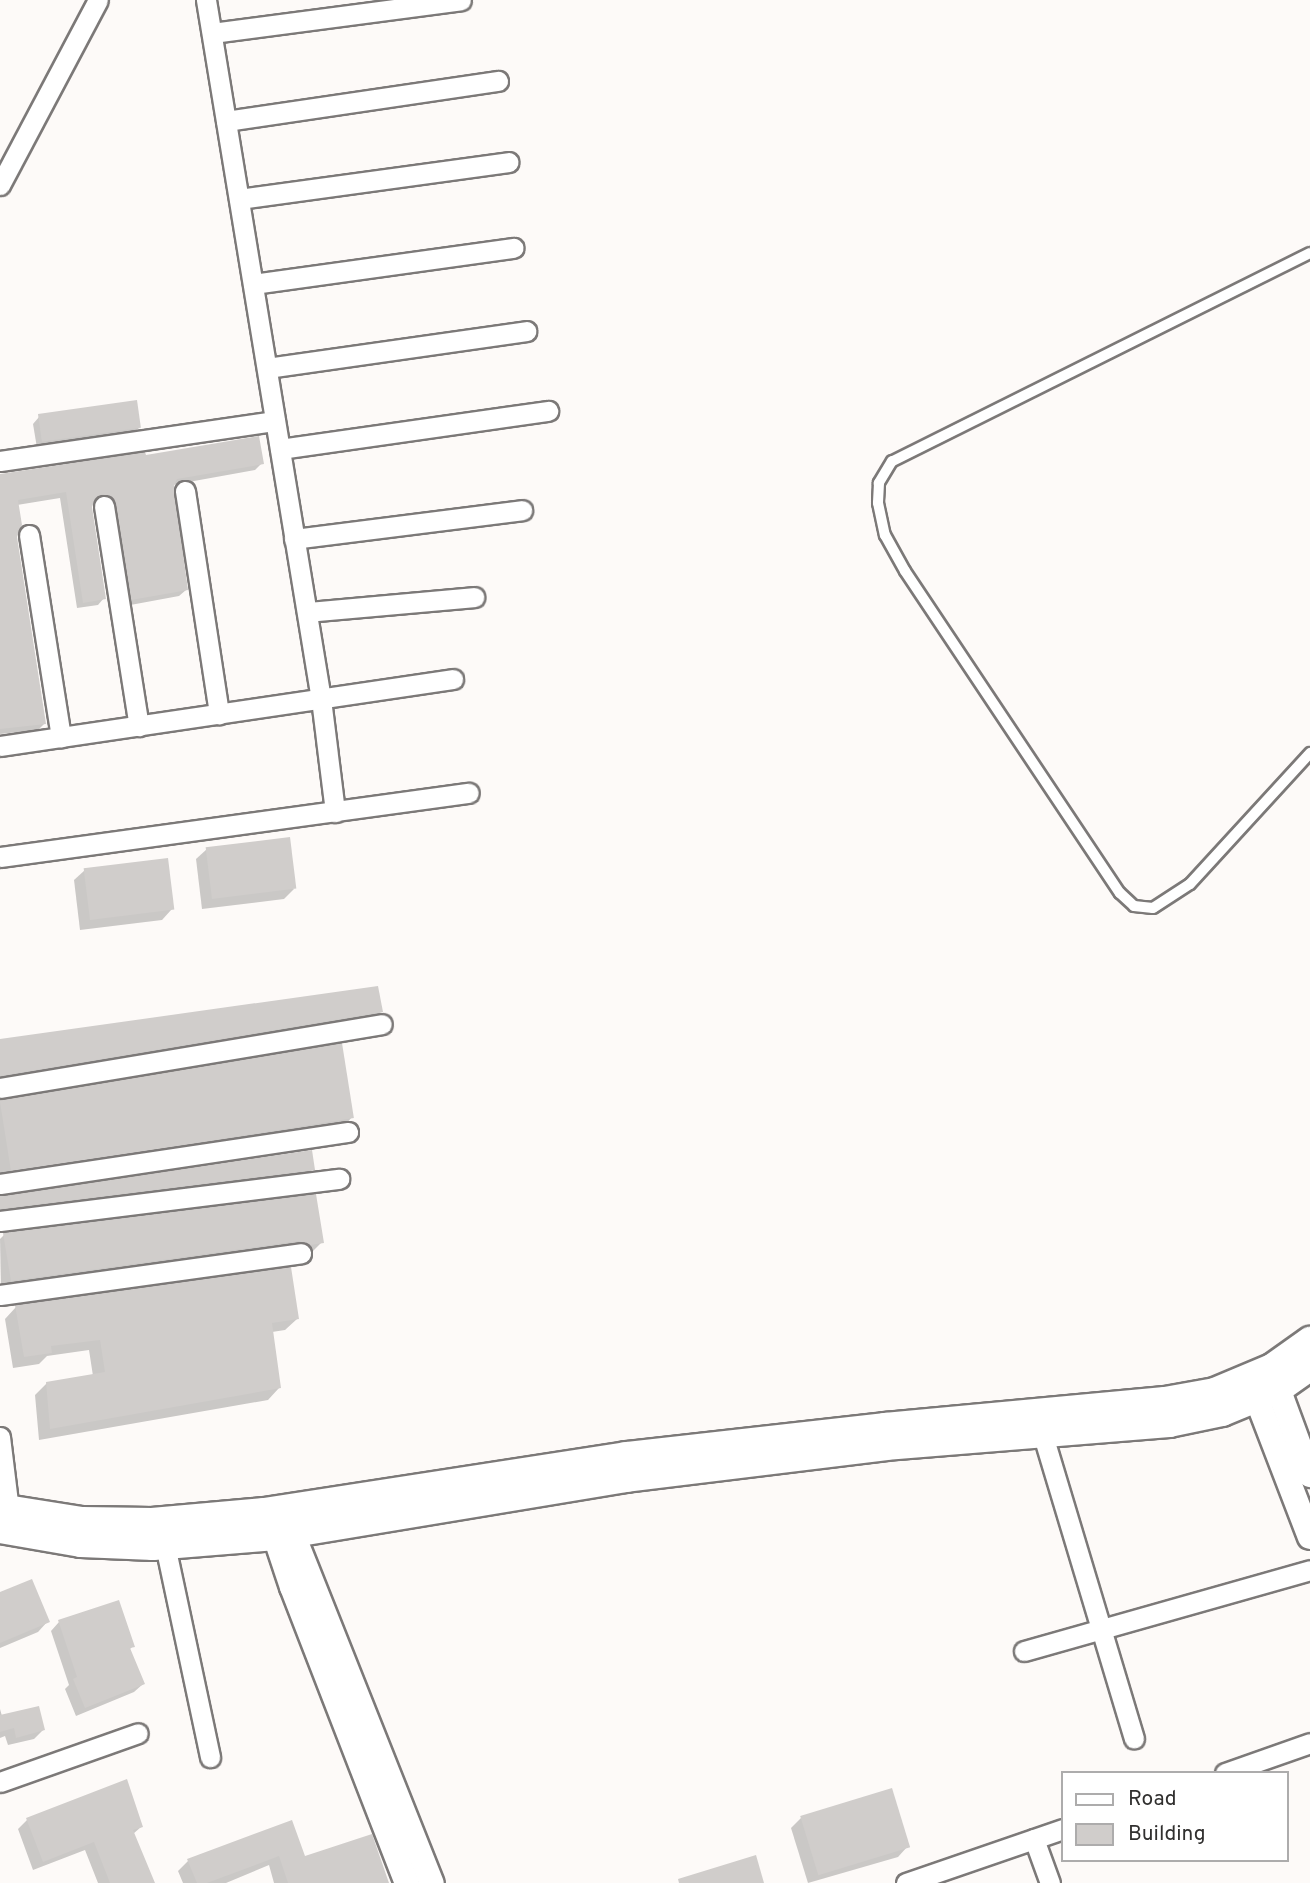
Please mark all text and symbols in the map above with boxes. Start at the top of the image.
legend [1062,1771,1289,1862]
text: Road [1128,1786,1177,1813]
text: Building [1128,1821,1206,1848]

